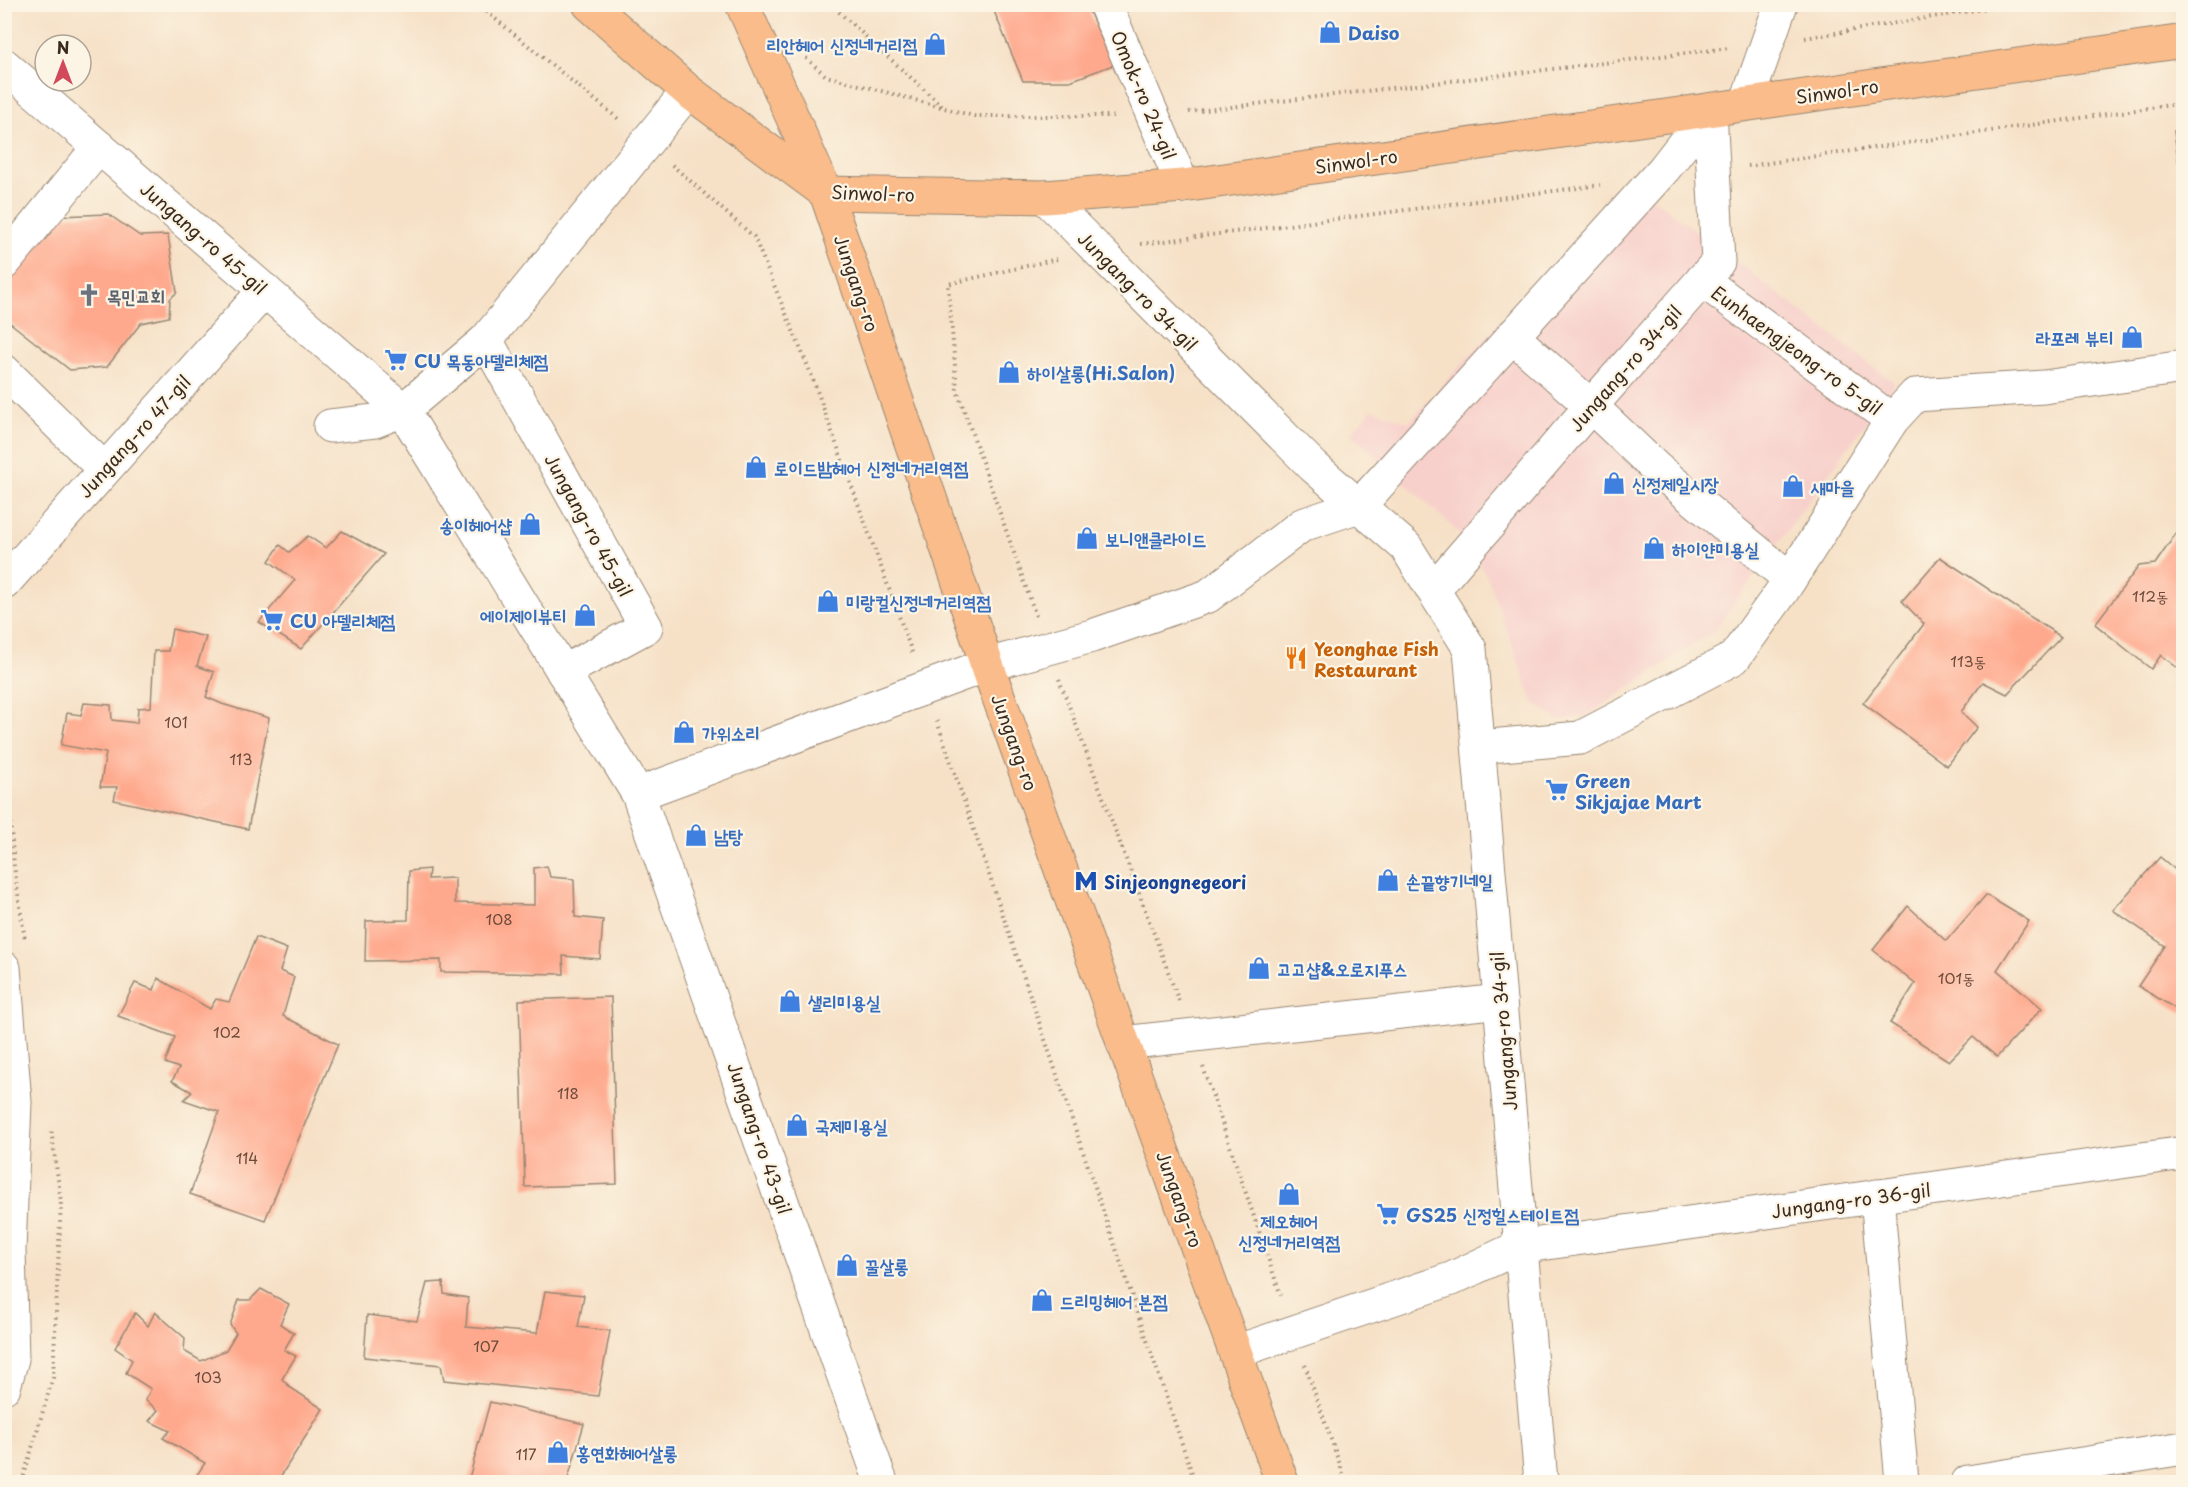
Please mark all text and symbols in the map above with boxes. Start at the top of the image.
shop icon: Daiso [1317,19,1343,45]
place label: Daiso [1348,19,1400,46]
street label: Omok-ro 24-gil [1105,26,1183,164]
place label: 리안헤어 신정네거리점 [766,31,918,58]
shop icon: 리안헤어 신정네거리점 [922,31,948,57]
north arrow [33,33,93,93]
text: N [57,35,69,59]
street label: Sinwol-ro [1794,72,1880,110]
street label: Sinwol-ro [1313,142,1399,180]
street label: Jungang-ro 45-gil [135,175,273,301]
street label: Sinwol-ro [831,178,915,208]
street label: Jungang-ro 34-gil [1072,225,1204,357]
street label: Jungang-ro [828,231,886,335]
street label: Eunhaengjeong-ro 5-gil [1706,279,1888,421]
church icon: 목민교회 [76,282,102,308]
place label: 목민교회 [107,282,165,309]
street label: Jungang-ro 34-gil [1562,299,1688,437]
place label: 라포레 뷰티 [2036,324,2114,351]
shop icon: 라포레 뷰티 [2119,324,2145,350]
supermarket icon: CU 목동아델리체점 [383,347,409,373]
place label: CU 목동아델리체점 [414,347,548,374]
shop icon: 하이살롱(Hi.Salon) [996,359,1022,385]
place label: 하이살롱(Hi.Salon) [1027,359,1175,386]
street label: Jungang-ro 47-gil [71,369,197,503]
street label: Jungang-ro 45-gil [538,449,640,601]
shop icon: 로이드밤헤어 신정네거리역점 [743,454,769,480]
place label: 로이드밤헤어 신정네거리역점 [774,454,969,481]
shop icon: 신정제일시장 [1601,470,1627,496]
place label: 신정제일시장 [1632,470,1719,497]
shop icon: 새마을 [1780,473,1806,499]
place label: 새마을 [1810,473,1854,500]
place label: 송이헤어샵 [440,511,513,538]
shop icon: 송이헤어샵 [517,511,543,537]
shop icon: 보니앤클라이드 [1074,525,1100,551]
place label: 보니앤클라이드 [1105,525,1206,552]
shop icon: 하이얀미용실 [1641,535,1667,561]
place label: 하이얀미용실 [1672,535,1759,562]
house number: 112동 [2132,584,2168,607]
shop icon: 미랑컬신정네거리역점 [815,588,841,614]
place label: 미랑컬신정네거리역점 [846,588,991,615]
place label: 에이제이뷰티 [480,602,567,629]
shop icon: 에이제이뷰티 [572,602,598,628]
supermarket icon: CU 아델리체점 [259,607,285,633]
place label: CU 아델리체점 [290,607,395,634]
place label: Yeonghae Fish Restaurant [1314,635,1439,683]
restaurant icon: Yeonghae Fish Restaurant [1283,645,1309,671]
house number: 113동 [1950,649,1986,672]
street label: Jungang-ro [985,690,1045,794]
house number: 101 [164,710,188,733]
shop icon: 가위소리 [671,719,697,745]
place label: 가위소리 [702,719,760,746]
house number: 113 [230,747,252,770]
place label: Green Sikjajae Mart [1575,767,1702,815]
supermarket icon: Green Sikjajae Mart [1544,777,1570,803]
shop icon: 남탕 [683,822,709,848]
place label: 남탕 [714,822,743,849]
shop icon: 손끝향기네일 [1375,867,1401,893]
place label: 손끝향기네일 [1406,867,1493,894]
metro station icon: Sinjeongnegeori [1073,868,1099,894]
place label: Sinjeongnegeori [1104,868,1246,895]
house number: 108 [485,907,513,930]
street label: Jungang-ro 34-gil [1483,950,1523,1112]
shop icon: 고고샵&오로지푸스 [1246,955,1272,981]
place label: 고고샵&오로지푸스 [1277,955,1408,982]
house number: 101동 [1938,966,1974,989]
shop icon: 샐리미용실 [777,988,803,1014]
place label: 샐리미용실 [808,988,881,1015]
house number: 102 [213,1020,241,1043]
street label: Jungang-ro 43-gil [721,1058,799,1218]
house number: 118 [557,1081,579,1104]
shop icon: 국제미용실 [784,1112,810,1138]
place label: 국제미용실 [815,1112,888,1139]
house number: 114 [236,1146,258,1169]
street label: Jungang-ro [1150,1147,1210,1251]
street label: Jungang-ro 36-gil [1770,1175,1932,1225]
shop icon: 제오헤어 신정네거리역점 [1276,1181,1302,1207]
supermarket icon: GS25 신정힐스테이트점 [1375,1201,1401,1227]
place label: GS25 신정힐스테이트점 [1406,1201,1579,1228]
place label: 제오헤어 신정네거리역점 [1238,1207,1340,1255]
shop icon: 꿀살롱 [834,1252,860,1278]
place label: 꿀살롱 [865,1252,908,1279]
shop icon: 드리밍헤어 본점 [1029,1287,1055,1313]
place label: 드리밍헤어 본점 [1060,1287,1168,1314]
house number: 107 [473,1334,499,1357]
house number: 103 [194,1365,222,1388]
shop icon: 홍연화헤어살롱 [545,1439,571,1465]
place label: 홍연화헤어살롱 [576,1439,677,1466]
house number: 117 [515,1442,537,1465]

